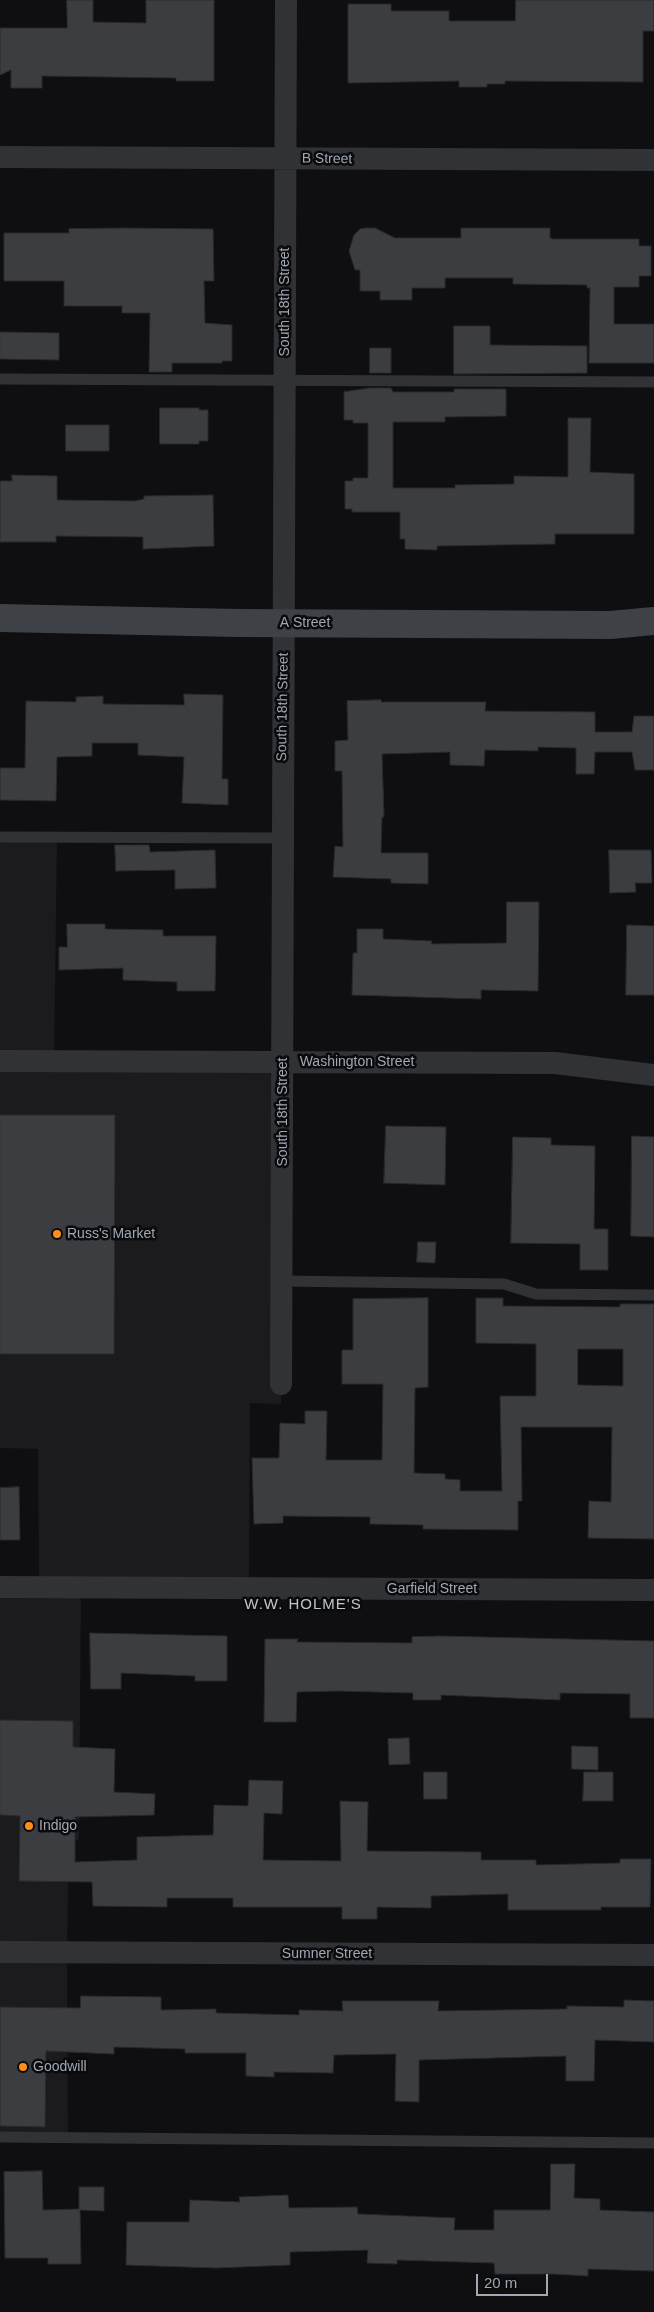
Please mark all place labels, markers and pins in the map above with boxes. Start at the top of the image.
place label: Russ's Market [67,1226,155,1242]
marker: Russ's Market [51,1228,63,1240]
place label: Indigo [39,1818,77,1834]
marker: Indigo [23,1820,35,1832]
place label: Goodwill [33,2059,87,2075]
marker: Goodwill [17,2061,29,2073]

